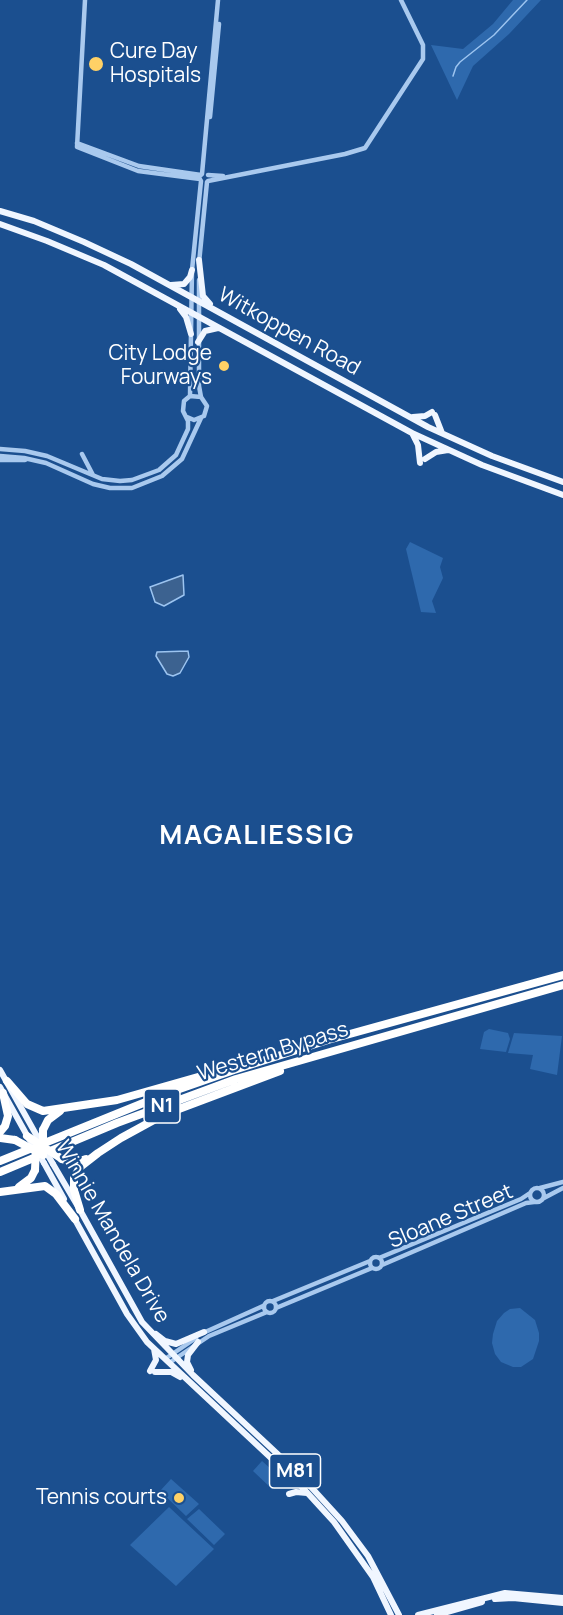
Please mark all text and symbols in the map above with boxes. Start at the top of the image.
place label: Cure Day Hospitals [110,39,201,89]
marker: Cure Day Hospitals [87,55,105,73]
street label: Witkoppen Road [214,283,364,381]
place label: City Lodge Fourways [108,341,212,391]
marker: City Lodge Fourways [217,359,231,373]
district label: MAGALIESSIG [159,820,355,852]
street label: Western Bypass [195,1017,351,1087]
road number: N1 [144,1089,180,1123]
street label: Winnie Mandela Drive [49,1136,175,1328]
street label: Sloane Street [385,1180,517,1254]
road number: M81 [270,1454,320,1488]
place label: Tennis courts [36,1485,167,1511]
marker: Tennis courts [172,1491,186,1505]

